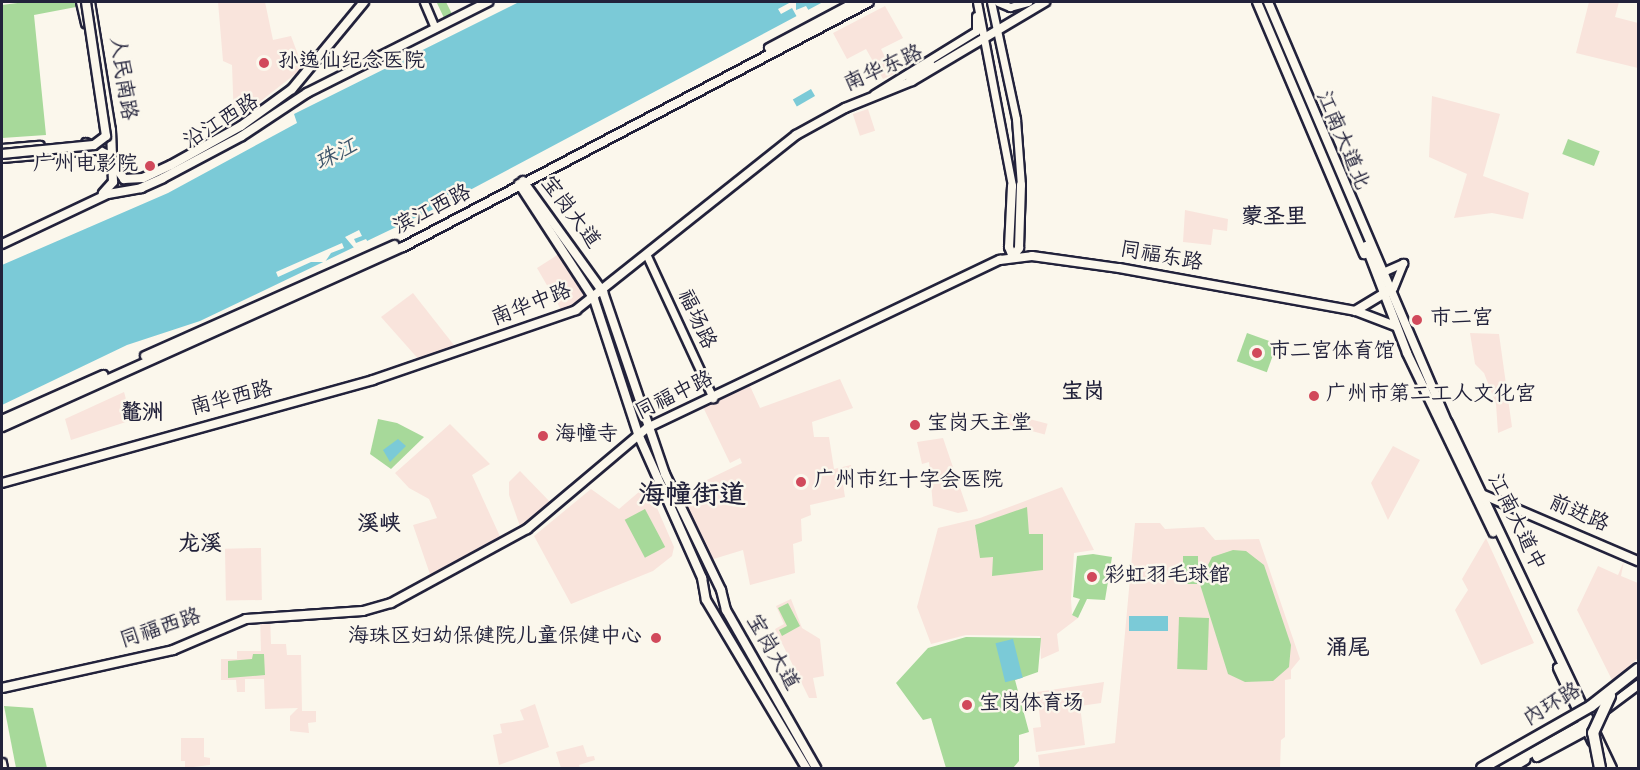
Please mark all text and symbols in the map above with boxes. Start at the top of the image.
street label: 人民南路 [102,36,140,122]
street label: 南华东路 [841,41,927,99]
place label: 孙逸仙纪念医院 [278,50,425,76]
marker: 孙逸仙纪念医院 [255,54,273,72]
street label: 江南大道北 [1309,88,1373,194]
street label: 沿江西路 [180,90,264,156]
water label: 珠江 [311,134,363,178]
place label: 广州电影院 [33,153,138,179]
marker: 广州电影院 [143,159,157,173]
street label: 宝岗大道 [534,172,604,254]
street label: 滨江西路 [390,181,476,241]
district label: 蒙圣里 [1241,206,1307,232]
street label: 同福东路 [1117,238,1205,278]
street label: 南华中路 [488,279,576,333]
street label: 福场路 [670,286,720,354]
place label: 市二宫 [1430,307,1493,333]
marker: 市二宫 [1408,311,1426,329]
place label: 市二宫体育馆 [1269,340,1395,366]
marker: 市二宫体育馆 [1250,346,1264,360]
street label: 同福中路 [632,367,718,427]
street label: 南华西路 [188,378,276,422]
district label: 宝岗 [1061,381,1105,407]
place label: 广州市第二工人文化宫 [1326,383,1536,409]
marker: 广州市第二工人文化宫 [1307,389,1321,403]
district label: 鼇洲 [120,402,164,428]
place label: 宝岗天主堂 [927,412,1032,438]
marker: 宝岗天主堂 [908,418,922,432]
place label: 海幢寺 [555,423,618,449]
marker: 海幢寺 [536,429,550,443]
place label: 广州市红十字会医院 [814,469,1003,495]
street label: 江南大道中 [1481,470,1549,576]
marker: 广州市红十字会医院 [792,473,810,491]
district label: 海幢街道 [638,482,746,514]
street label: 前进路 [1544,491,1612,539]
district label: 溪峡 [357,513,401,539]
district label: 龙溪 [178,533,222,559]
place label: 彩虹羽毛球館 [1104,564,1230,590]
marker: 彩虹羽毛球館 [1085,570,1099,584]
street label: 同福西路 [117,605,205,655]
street label: 宝岗大道 [739,610,803,696]
place label: 海珠区妇幼保健院儿童保健中心 [348,625,642,651]
marker: 海珠区妇幼保健院儿童保健中心 [647,629,665,647]
district label: 涌尾 [1326,637,1370,663]
street label: 内环路 [1520,679,1586,733]
place label: 宝岗体育场 [979,692,1084,718]
marker: 宝岗体育场 [960,698,974,712]

